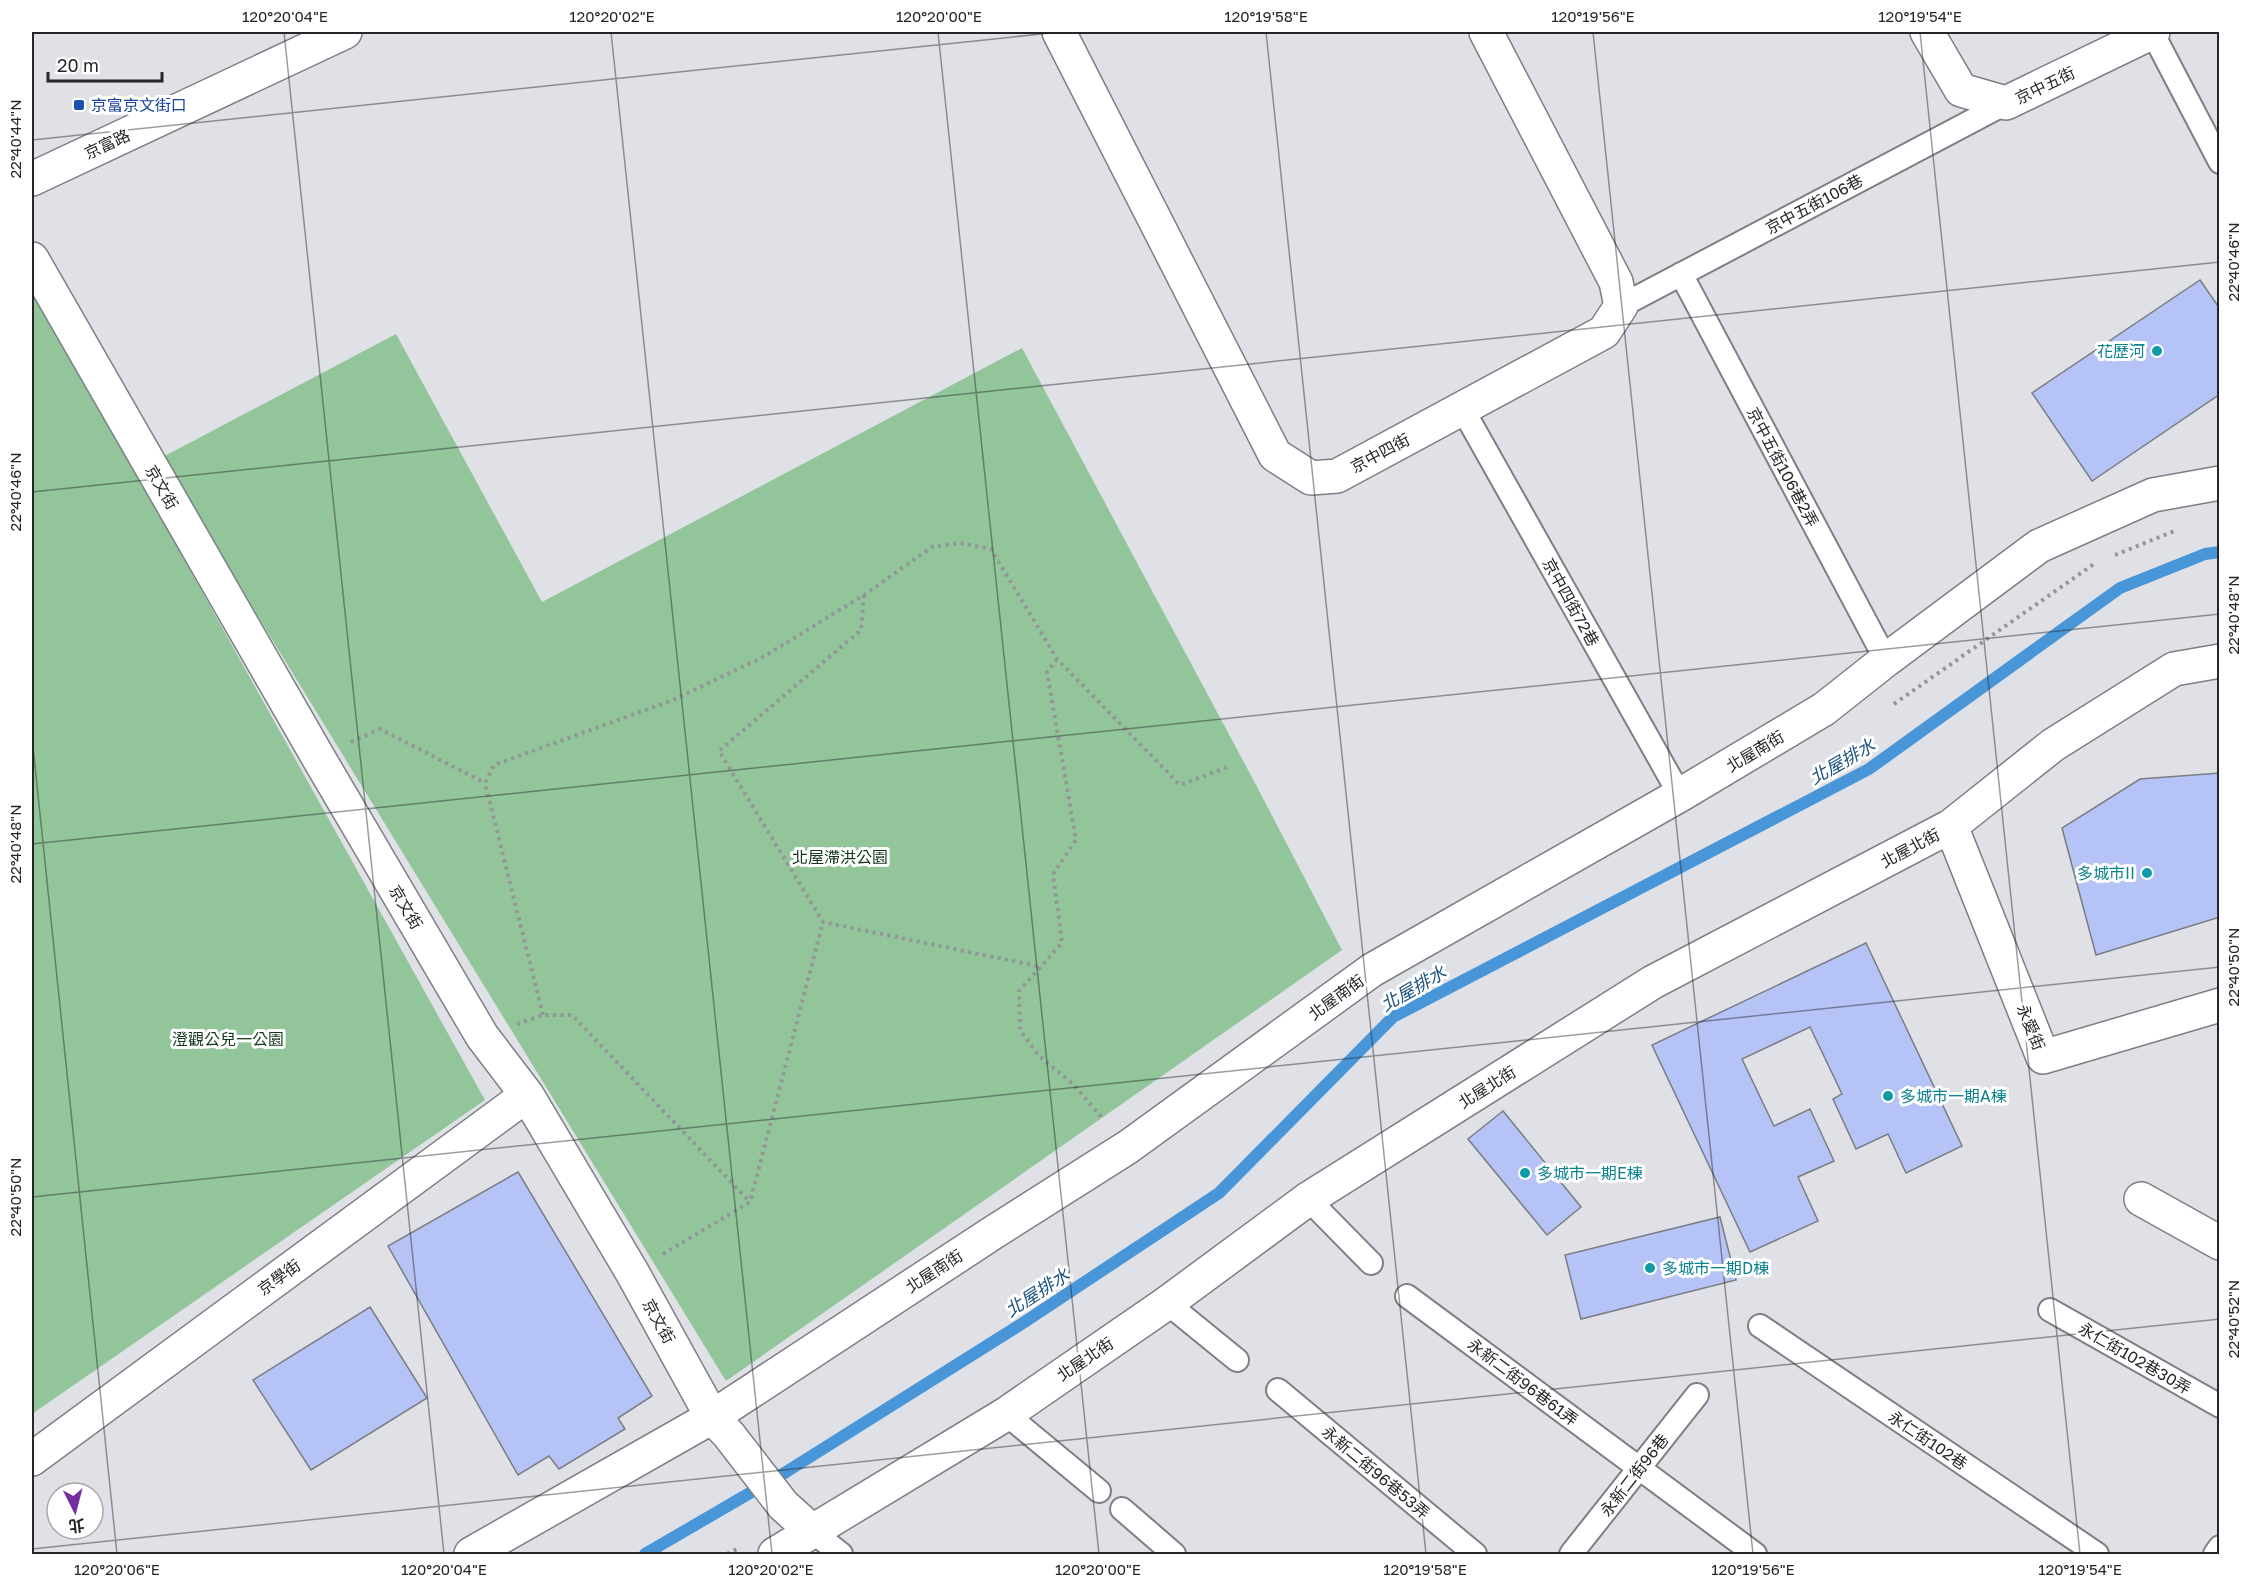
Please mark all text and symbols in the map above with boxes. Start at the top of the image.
text: 120°20'04"E [242,7,328,25]
text: 120°20'02"E [569,7,655,25]
text: 120°20'00"E [896,7,982,25]
text: 120°19'58"E [1224,7,1308,25]
text: 120°19'56"E [1551,7,1635,25]
text: 120°19'54"E [1878,7,1962,25]
scale bar [48,45,162,83]
text: 20 m [57,54,99,76]
street label: 京中五街 [2012,62,2078,108]
place label: 京富京文街口 [91,95,187,115]
marker: 京富京文街口 [72,98,86,112]
text: 22°40'44"N [6,99,24,179]
street label: 京富路 [81,125,133,163]
street label: 京中五街106巷 [1762,170,1866,238]
text: 22°40'46"N [2224,222,2242,302]
place label: 花歷河 [2097,341,2145,361]
marker: 花歷河 [2150,344,2164,358]
street label: 京中五街106巷2弄 [1743,404,1823,530]
street label: 京中四街 [1347,429,1413,477]
text: 22°40'46"N [6,452,24,532]
street label: 京文街 [141,461,183,513]
street label: 京中四街72巷 [1539,554,1603,650]
text: 22°40'48"N [2224,575,2242,655]
street label: 北屋南街 [1722,726,1788,776]
water label: 北屋排水 [1805,733,1880,789]
text: 22°40'48"N [6,804,24,884]
street label: 北屋北街 [1877,824,1943,872]
park label: 北屋滯洪公園 [792,847,888,867]
place label: 多城市II [2077,863,2135,883]
marker: 多城市II [2140,866,2154,880]
street label: 京文街 [385,881,427,933]
text: 22°40'50"N [2224,928,2242,1006]
water label: 北屋排水 [1376,960,1451,1016]
street label: 北屋南街 [1304,970,1368,1024]
street label: 永愛街 [2013,1001,2049,1053]
park label: 澄觀公兒一公園 [172,1029,284,1049]
street label: 北屋北街 [1455,1062,1519,1112]
place label: 多城市一期A棟 [1900,1086,2007,1106]
marker: 多城市一期A棟 [1881,1089,1895,1103]
text: 22°40'50"N [6,1158,24,1236]
place label: 多城市一期E棟 [1537,1163,1643,1183]
marker: 多城市一期E棟 [1518,1166,1532,1180]
street label: 北屋南街 [902,1245,966,1297]
street label: 京學街 [254,1255,304,1299]
place label: 多城市一期D棟 [1662,1258,1769,1278]
marker: 多城市一期D棟 [1643,1261,1657,1275]
water label: 北屋排水 [1001,1263,1074,1321]
text: 22°40'52"N [2224,1280,2242,1358]
street label: 京文街 [639,1295,679,1347]
street label: 永仁街102巷30弄 [2075,1318,2195,1398]
street label: 北屋北街 [1053,1333,1117,1385]
street label: 永新二街96巷61弄 [1464,1334,1582,1430]
street label: 永仁街102巷 [1885,1406,1971,1474]
street label: 永新二街96巷53弄 [1318,1421,1434,1523]
street label: 永新二街96巷 [1596,1430,1672,1520]
north arrow [45,1481,105,1541]
text: 北 [68,1515,86,1537]
text: 120°20'06"E [74,1560,160,1578]
text: 120°20'04"E [401,1560,487,1578]
text: 120°20'02"E [728,1560,814,1578]
text: 120°20'00"E [1055,1560,1141,1578]
text: 120°19'58"E [1383,1560,1467,1578]
text: 120°19'56"E [1711,1560,1795,1578]
text: 120°19'54"E [2038,1560,2122,1578]

